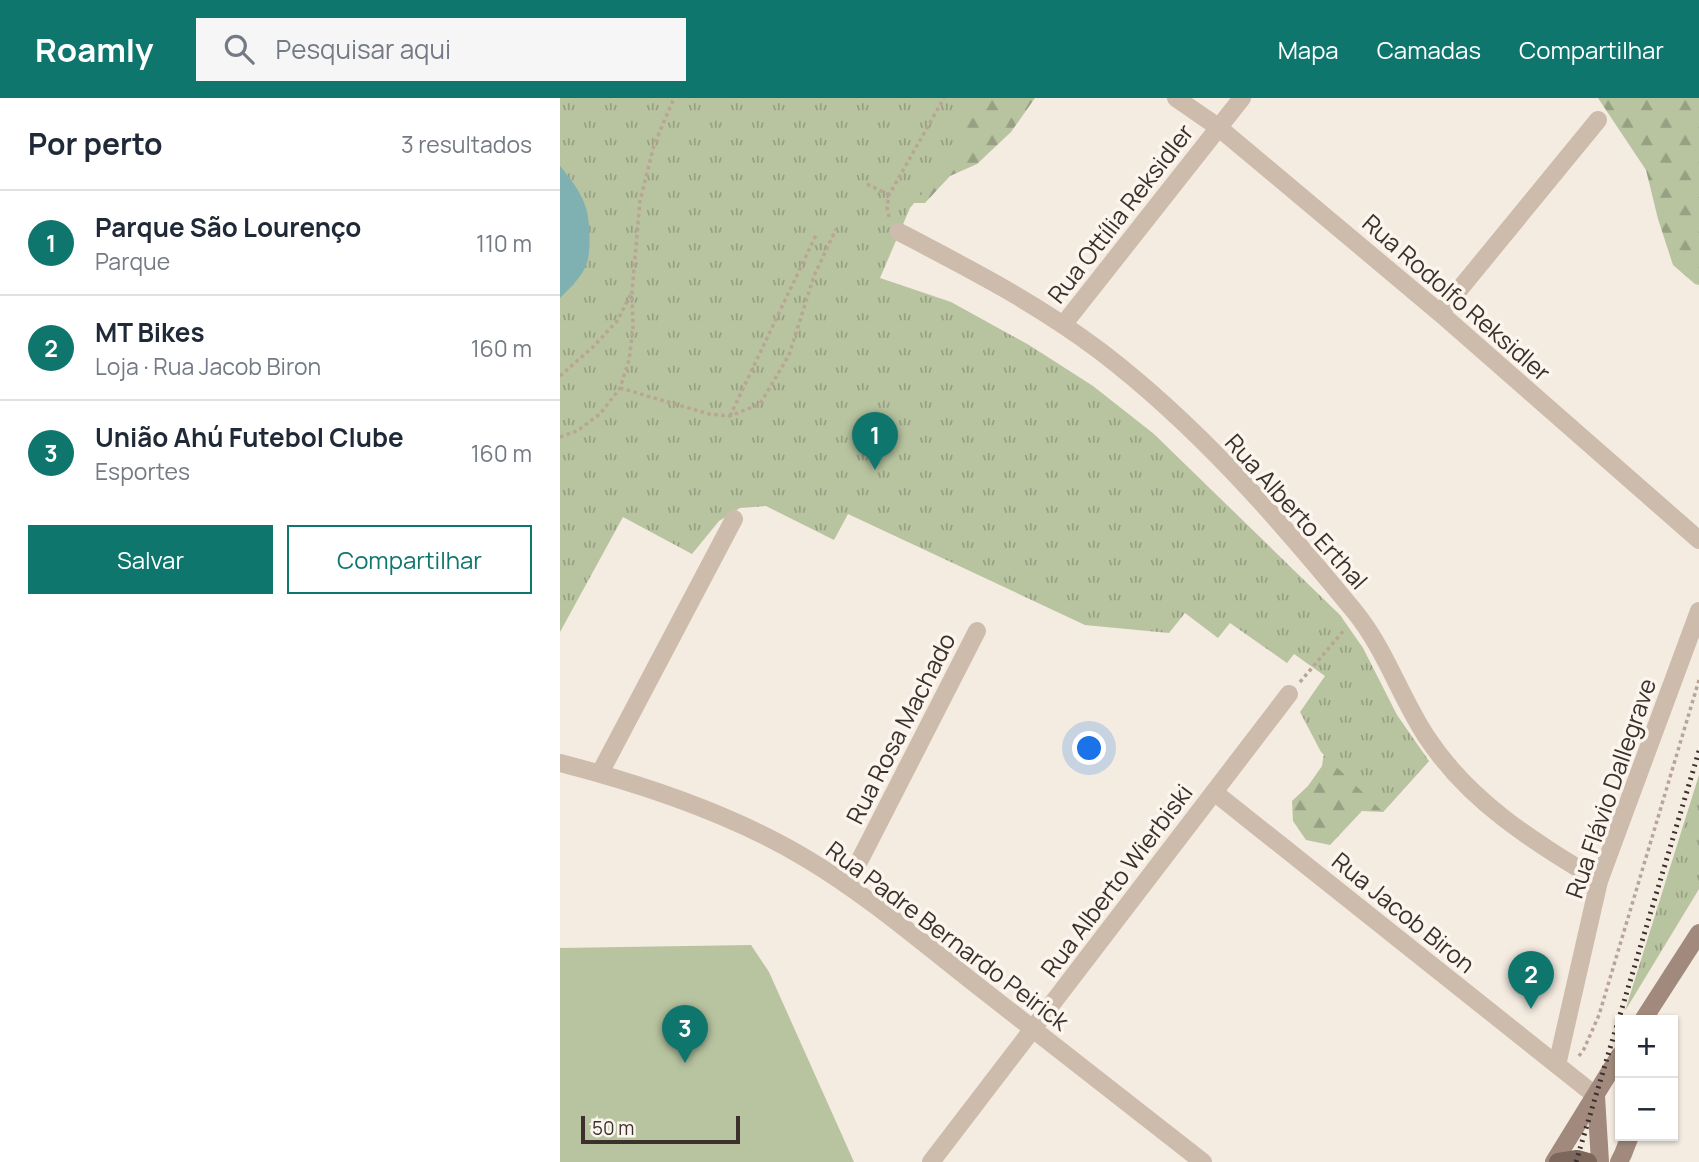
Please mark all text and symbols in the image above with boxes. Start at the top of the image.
search box [196,18,686,81]
text: Roamly [35,27,154,72]
icon: search [220,30,258,68]
text: Pesquisar aqui [276,31,451,67]
text: Mapa [1278,33,1339,66]
text: Camadas [1377,33,1481,66]
text: Compartilhar [1519,33,1664,66]
street label: Rua Ottília Reksidler [1040,116,1201,310]
text: Por perto [28,123,163,164]
text: 3 resultados [401,128,532,160]
street label: Rua Rodolfo Reksidler [1356,206,1558,388]
text: Parque São Lourenço [95,209,361,245]
text: 1 [46,227,56,259]
text: 110 m [476,227,532,259]
text: Parque [95,245,170,277]
text: MT Bikes [95,314,205,350]
text: 2 [44,332,58,364]
text: 160 m [471,332,532,364]
text: Loja · Rua Jacob Biron [95,350,321,382]
pin: 1 [852,412,898,470]
text: União Ahú Futebol Clube [95,419,404,455]
street label: Rua Alberto Erthal [1218,426,1376,596]
text: 3 [44,437,58,469]
text: 160 m [471,437,532,469]
text: Esportes [95,455,190,487]
button: Salvar [28,525,273,594]
button: Compartilhar [287,525,532,594]
street label: Rua Rosa Machado [838,627,962,829]
street label: Rua Flávio Dallegrave [1557,674,1663,902]
your location [1072,731,1106,765]
street label: Rua Alberto Wierbiski [1033,777,1199,983]
street label: Rua Padre Bernardo Peirick [820,833,1077,1038]
street label: Rua Jacob Biron [1326,844,1482,980]
pin: 2 [1508,951,1554,1009]
pin: 3 [662,1005,708,1063]
map controls [1615,1015,1678,1141]
button: + [1615,1015,1678,1078]
button: − [1615,1078,1678,1141]
scale bar [581,1113,740,1145]
text: 50 m [592,1115,634,1141]

